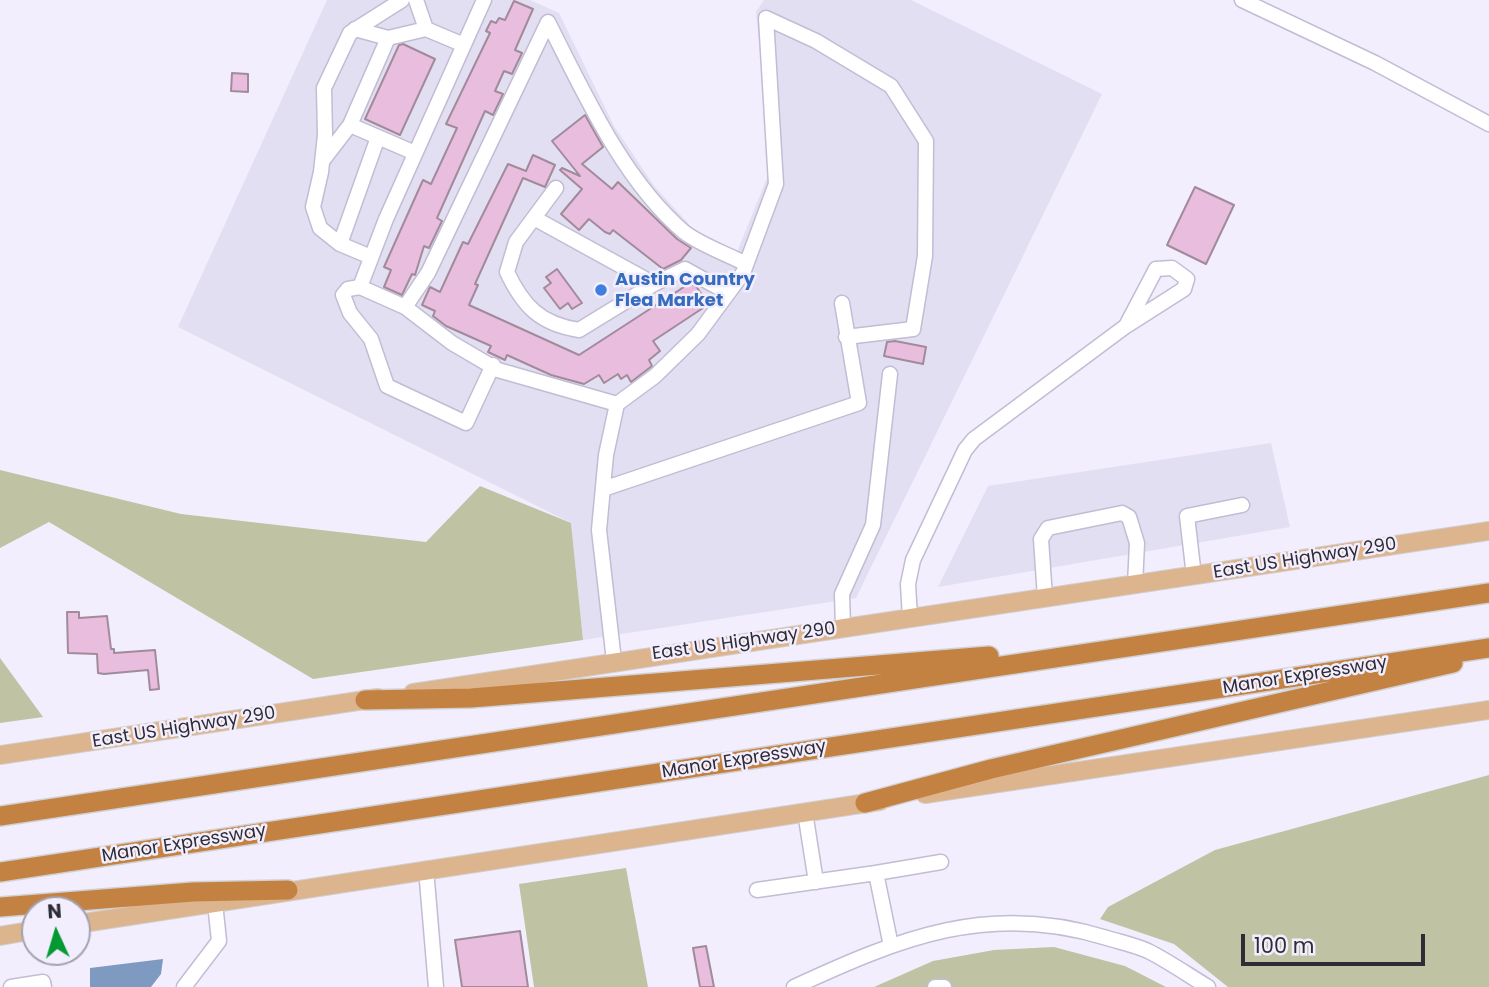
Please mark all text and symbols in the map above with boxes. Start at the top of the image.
place label: Austin Country Flea Market [615,269,755,312]
marker: Austin Country Flea Market [593,282,609,298]
street label: East US Highway 290 [1212,534,1398,584]
street label: East US Highway 290 [651,618,837,666]
street label: Manor Expressway [1221,652,1389,700]
street label: East US Highway 290 [91,703,277,753]
street label: Manor Expressway [660,736,828,784]
street label: Manor Expressway [100,820,268,868]
north arrow [21,896,91,966]
text: N [47,898,63,926]
scale bar [1244,920,1428,964]
text: 100 m [1254,931,1314,960]

